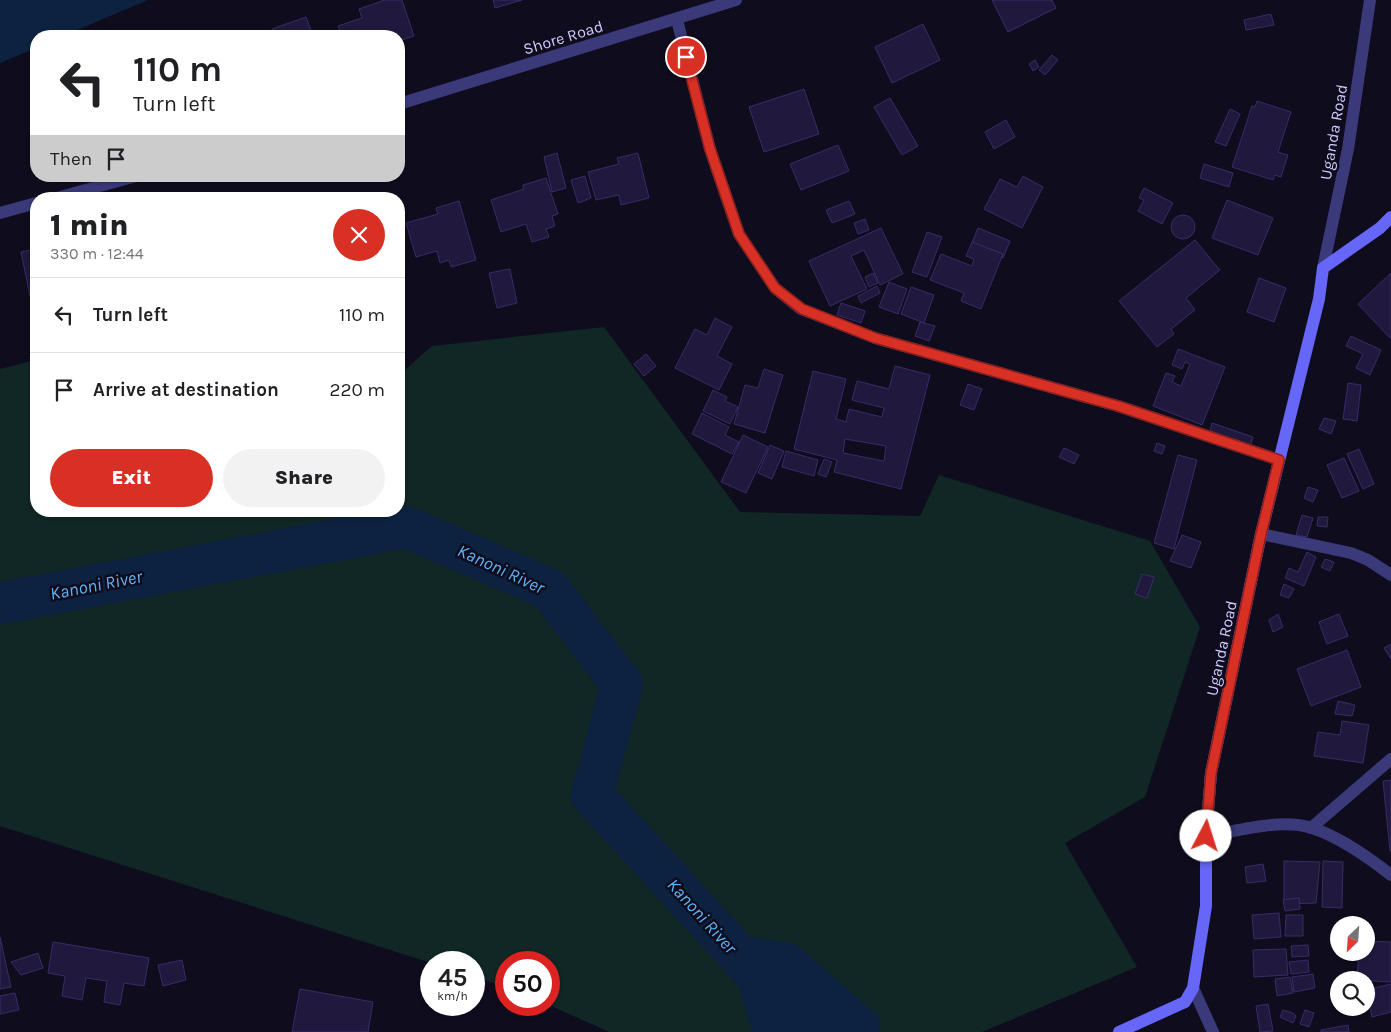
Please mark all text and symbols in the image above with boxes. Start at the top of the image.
street label: Shore Road [521,16,605,59]
pin [665,36,707,78]
icon: arrive [672,43,700,71]
text: 110 m [133,49,222,90]
icon: left [50,50,115,115]
street label: Uganda Road [1316,83,1351,181]
text: Turn left [133,91,216,117]
icon: arrive [102,145,130,173]
text: Then [50,148,92,170]
text: 1 min [50,207,129,243]
button: close [333,209,385,261]
text: 330 m · 12:44 [50,244,144,263]
icon: left [50,301,78,329]
text: Turn left [93,304,168,326]
text: 110 m [339,304,385,326]
icon: arrive [50,376,78,404]
text: Arrive at destination [93,379,279,401]
text: 220 m [329,379,385,401]
button: Exit [50,449,213,507]
button: Share [223,449,385,507]
water label: Kanoni River [454,539,549,599]
water label: Kanoni River [48,565,145,605]
street label: Uganda Road [1202,599,1241,697]
position arrow [1179,809,1231,861]
water label: Kanoni River [663,874,742,959]
north arrow [1330,916,1375,961]
map controls [1330,916,1375,1016]
speed limit sign: 50 [495,951,560,1016]
text: 45 [438,963,467,992]
button: search [1330,971,1375,1016]
text: km/h [437,989,468,1003]

